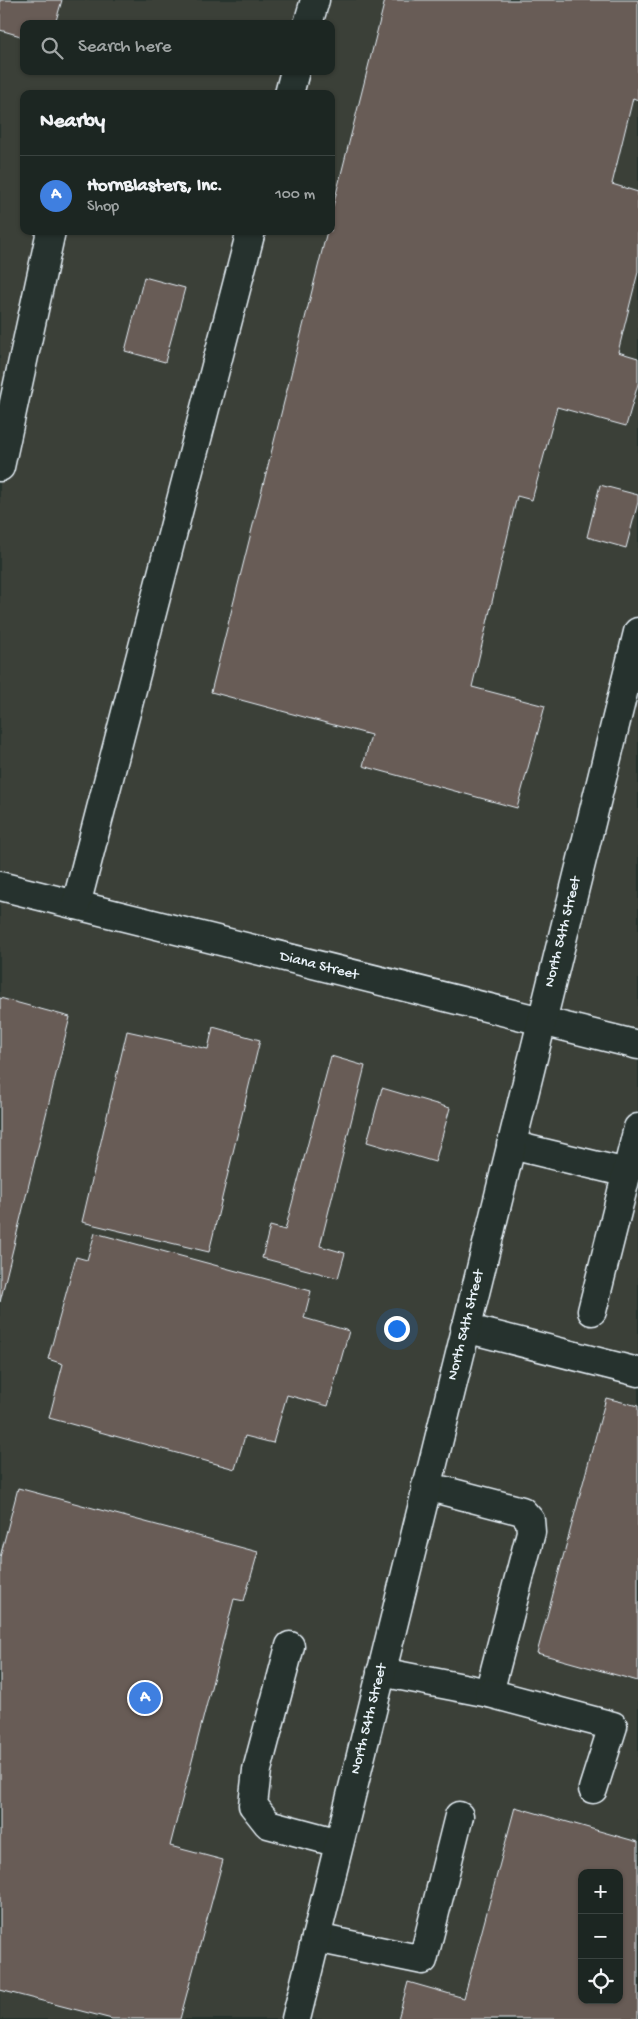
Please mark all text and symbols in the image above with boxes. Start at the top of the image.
search box [20,20,335,75]
icon: search [38,34,66,62]
text: Search here [78,36,172,59]
text: Nearby [40,110,105,135]
text: HornBlasters, Inc. [87,175,223,198]
text: A [51,186,61,205]
text: 100 m [275,186,315,205]
text: Shop [87,198,119,217]
street label: North 54th Street [541,873,586,989]
street label: Diana Street [277,947,362,985]
street label: North 54th Street [444,1266,489,1382]
your location [384,1316,410,1342]
street label: North 54th Street [347,1660,392,1776]
pin: A [129,1679,161,1717]
map controls [578,1869,623,2004]
button: + [578,1869,623,1914]
button: − [578,1914,623,1959]
button: locate [578,1959,623,2004]

